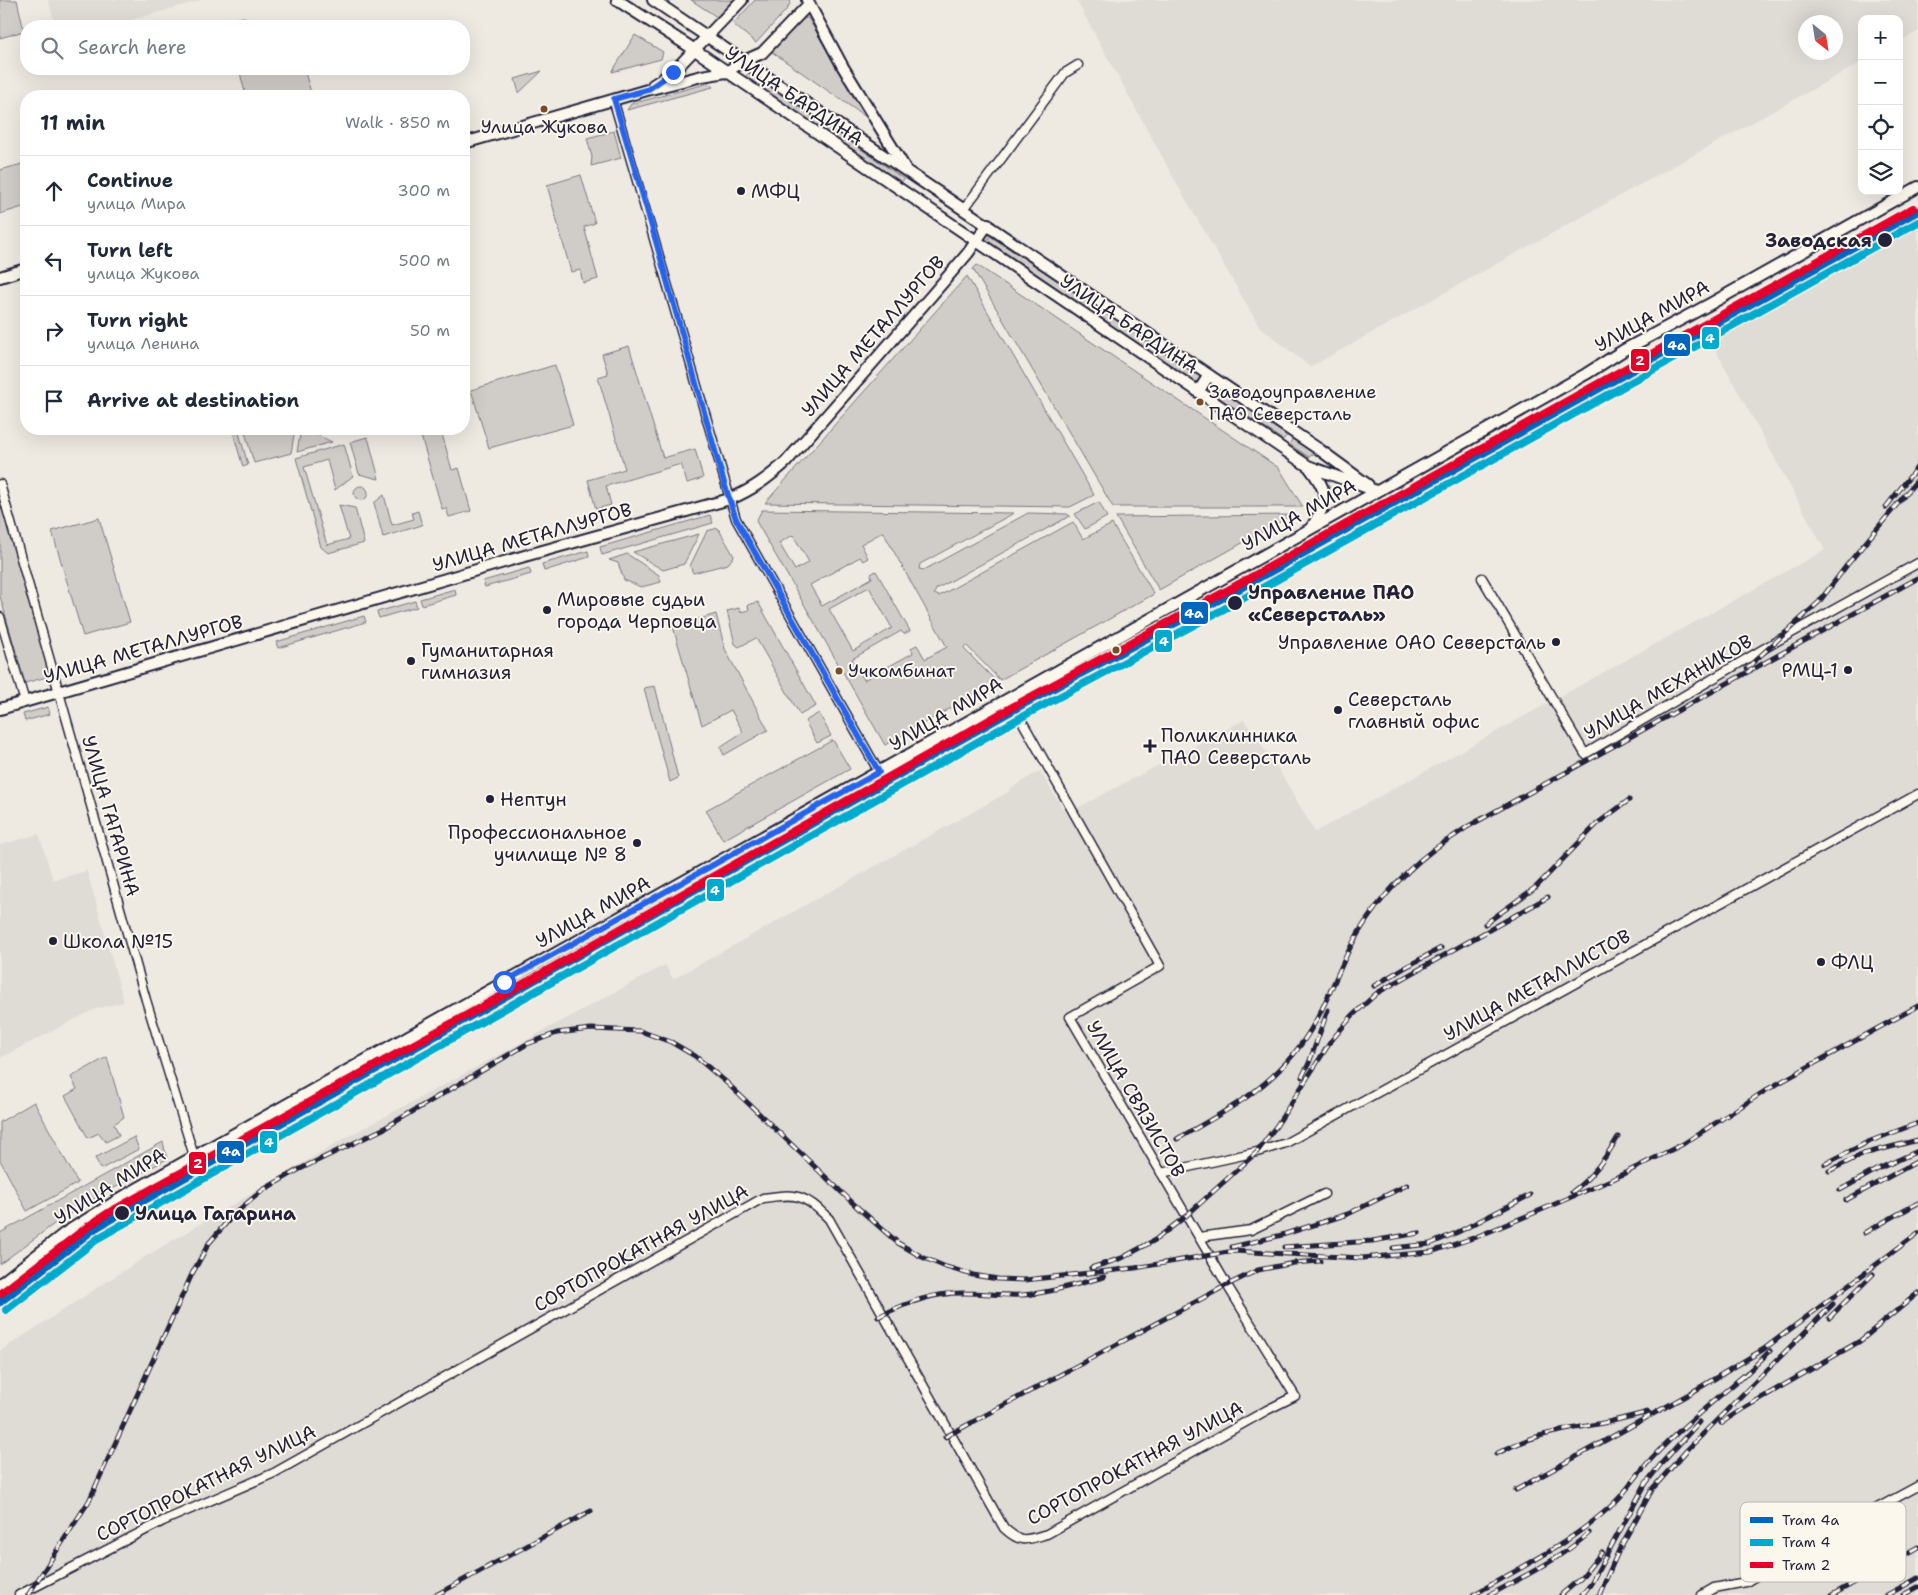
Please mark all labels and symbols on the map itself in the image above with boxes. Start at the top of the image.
north arrow [1798,15,1843,60]
street label: УЛИЦА БАРДИНА [720,40,868,152]
route end [662,61,685,84]
marker: Улица Жукова [539,104,549,114]
place label: Улица Жукова [481,115,607,139]
place label: МФЦ [751,179,800,204]
marker: МФЦ [735,185,747,197]
place label: Заводская [1766,228,1872,253]
marker: Заводская [1876,231,1894,249]
street label: УЛИЦА МЕТАЛЛУРГОВ [796,250,950,422]
street label: УЛИЦА БАРДИНА [1055,268,1203,380]
street label: УЛИЦА МИРА [1590,274,1714,358]
line badge: 4 [1701,326,1720,350]
text: 4 [1705,329,1715,347]
line badge: 4а [1663,333,1691,357]
text: 4а [1667,336,1687,354]
line badge: 2 [1630,348,1650,372]
text: 2 [1635,351,1645,369]
place label: Заводоуправление ПАО Северсталь [1209,380,1376,426]
marker: Заводоуправление ПАО Северсталь [1195,397,1205,407]
street label: УЛИЦА МИРА [1237,473,1361,557]
street label: УЛИЦА МЕТАЛЛУРГОВ [429,497,635,577]
place label: Управление ПАО «Северсталь» [1248,580,1414,627]
place label: Мировые судьи города Черповца [557,587,717,634]
marker: Управление ПАО «Северсталь» [1226,594,1244,612]
line badge: 4а [1180,601,1209,625]
marker: Мировые судьи города Черповца [541,604,553,616]
text: 4а [1184,604,1204,622]
street label: УЛИЦА МЕТАЛЛУРГОВ [40,609,246,689]
line badge: 4 [1154,629,1173,653]
street label: УЛИЦА МЕХАНИКОВ [1579,629,1757,745]
place label: Управление OAO Северсталь [1278,630,1546,655]
text: 4 [1159,632,1169,650]
marker: Управление OAO Северсталь [1550,636,1562,648]
place label: Гуманитарная гимназия [421,638,554,685]
unlabelled marker [1111,645,1121,655]
marker: Гуманитарная гимназия [405,655,417,667]
place label: РМЦ-1 [1782,658,1838,683]
place label: Учкомбинат [848,659,956,683]
marker: РМЦ-1 [1842,664,1854,676]
marker: Учкомбинат [834,666,844,676]
street label: УЛИЦА МИРА [885,671,1007,757]
place label: Северсталь главный офис [1348,687,1480,734]
marker: Северсталь главный офис [1332,704,1344,716]
place label: Поликлинника ПАО Северсталь [1161,723,1311,770]
street label: УЛИЦА ГАГАРИНА [76,733,146,899]
marker: Поликлинника ПАО Северсталь [1143,739,1157,753]
place label: Нептун [500,787,567,812]
marker: Нептун [484,793,496,805]
place label: Профессиональное училище № 8 [448,820,627,867]
marker: Профессиональное училище № 8 [631,837,643,849]
street label: УЛИЦА МИРА [531,870,655,954]
line badge: 4 [706,878,725,902]
text: 4 [710,881,720,899]
street label: УЛИЦА МЕТАЛЛИСТОВ [1439,923,1635,1047]
place label: Школа №15 [63,929,173,954]
marker: Школа №15 [47,935,59,947]
place label: ФЛЦ [1831,950,1874,975]
marker: ФЛЦ [1815,956,1827,968]
route start [493,971,516,994]
street label: УЛИЦА СВЯЗИСТОВ [1081,1016,1191,1182]
line badge: 4 [259,1130,278,1154]
text: 4 [264,1133,274,1151]
line badge: 4а [216,1140,245,1164]
street label: УЛИЦА МИРА [50,1142,171,1230]
text: 4а [221,1142,241,1160]
line badge: 2 [188,1151,207,1175]
text: 2 [193,1154,203,1172]
street label: СОРТОПРОКАТНАЯ УЛИЦА [529,1178,753,1317]
place label: Улица Гагарина [135,1201,296,1226]
marker: Улица Гагарина [113,1204,131,1222]
street label: СОРТОПРОКАТНАЯ УЛИЦА [1022,1395,1248,1531]
street label: СОРТОПРОКАТНАЯ УЛИЦА [92,1419,320,1547]
legend [1740,1502,1906,1582]
text: Tram 4а [1782,1511,1839,1529]
text: Tram 4 [1782,1533,1831,1551]
text: Tram 2 [1782,1556,1830,1574]

